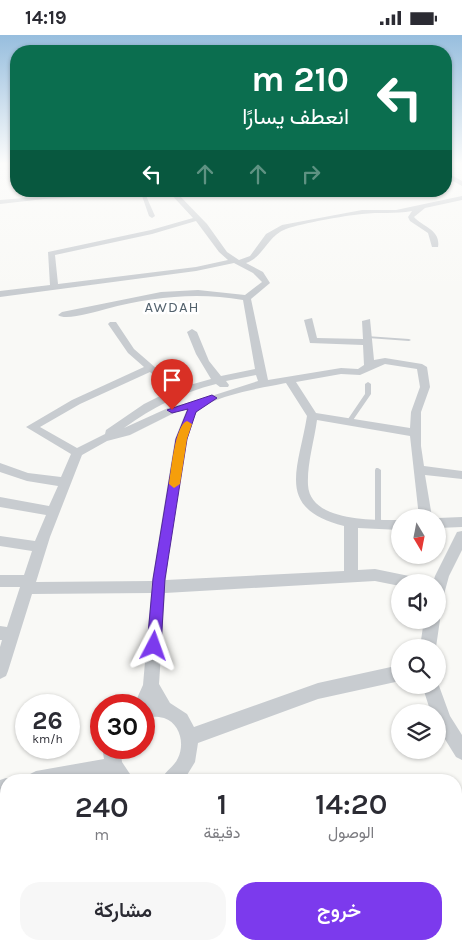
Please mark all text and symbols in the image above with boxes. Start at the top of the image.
text: 14:19 [25,7,67,29]
text: 210 m [251,59,349,100]
icon: left [367,65,432,130]
text: انعطف يسارًا [242,104,349,130]
icon: left [138,160,166,188]
icon: ahead [191,160,219,188]
icon: ahead [244,160,272,188]
icon: right [297,160,325,188]
district label: AWDAH [144,298,200,316]
pin [151,359,193,410]
icon: arrive [158,366,186,394]
north arrow [391,509,446,564]
map controls [391,509,446,759]
button: sound [391,574,446,629]
position arrow [127,619,179,671]
button: search [391,639,446,694]
speed limit sign: 30 [90,694,155,759]
button: layers [391,704,446,759]
text: 26 [32,706,63,735]
text: km/h [32,732,63,746]
text: 1 [217,786,227,822]
text: 14:20 [315,786,387,822]
text: 240 [75,789,129,825]
text: دقيقة [203,823,240,842]
text: الوصول [328,823,374,842]
text: m [94,825,109,844]
button: مشاركة [20,882,226,940]
button: خروج [236,882,442,940]

